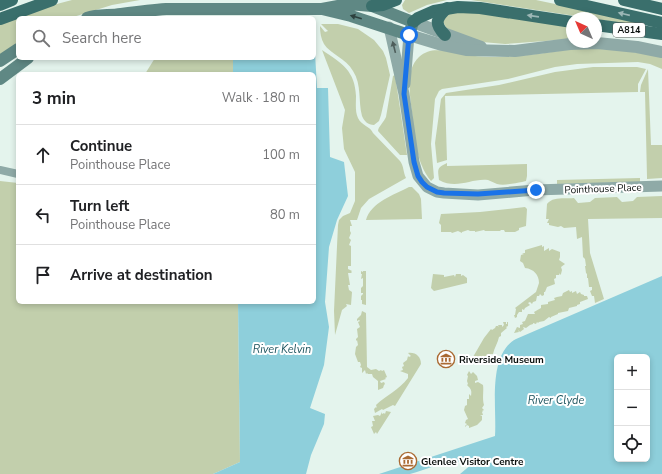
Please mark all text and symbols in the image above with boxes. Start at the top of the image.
one-way arrow [618,11,630,17]
north arrow [566,12,602,48]
one-way arrow [527,13,539,19]
one-way arrow [349,14,361,20]
search box [16,16,316,60]
road number: A814 [613,23,645,37]
route start [400,26,418,44]
icon: search [30,27,52,49]
text: Search here [62,28,142,48]
one-way arrow [391,41,397,53]
text: 3 min [32,87,76,110]
text: Walk · 180 m [222,89,300,107]
text: Continue [70,136,132,156]
icon: ahead [32,144,54,166]
text: 100 m [262,146,300,164]
text: Pointhouse Place [70,156,170,174]
route end [527,181,545,199]
street label: Pointhouse Place [564,181,642,197]
text: Turn left [70,196,129,216]
icon: left [32,204,54,226]
text: 80 m [270,206,300,224]
text: Pointhouse Place [70,216,170,234]
icon: arrive [32,264,54,286]
text: Arrive at destination [70,265,213,285]
water label: River Kelvin [253,342,311,357]
museum icon: Riverside Museum [436,349,456,369]
place label: Riverside Museum [459,353,544,367]
map controls [614,354,650,462]
button: + [614,354,650,390]
button: − [614,390,650,426]
water label: River Clyde [528,393,584,408]
button: locate [614,426,650,462]
museum icon: Glenlee Visitor Centre [398,451,418,471]
place label: Glenlee Visitor Centre [421,455,524,469]

